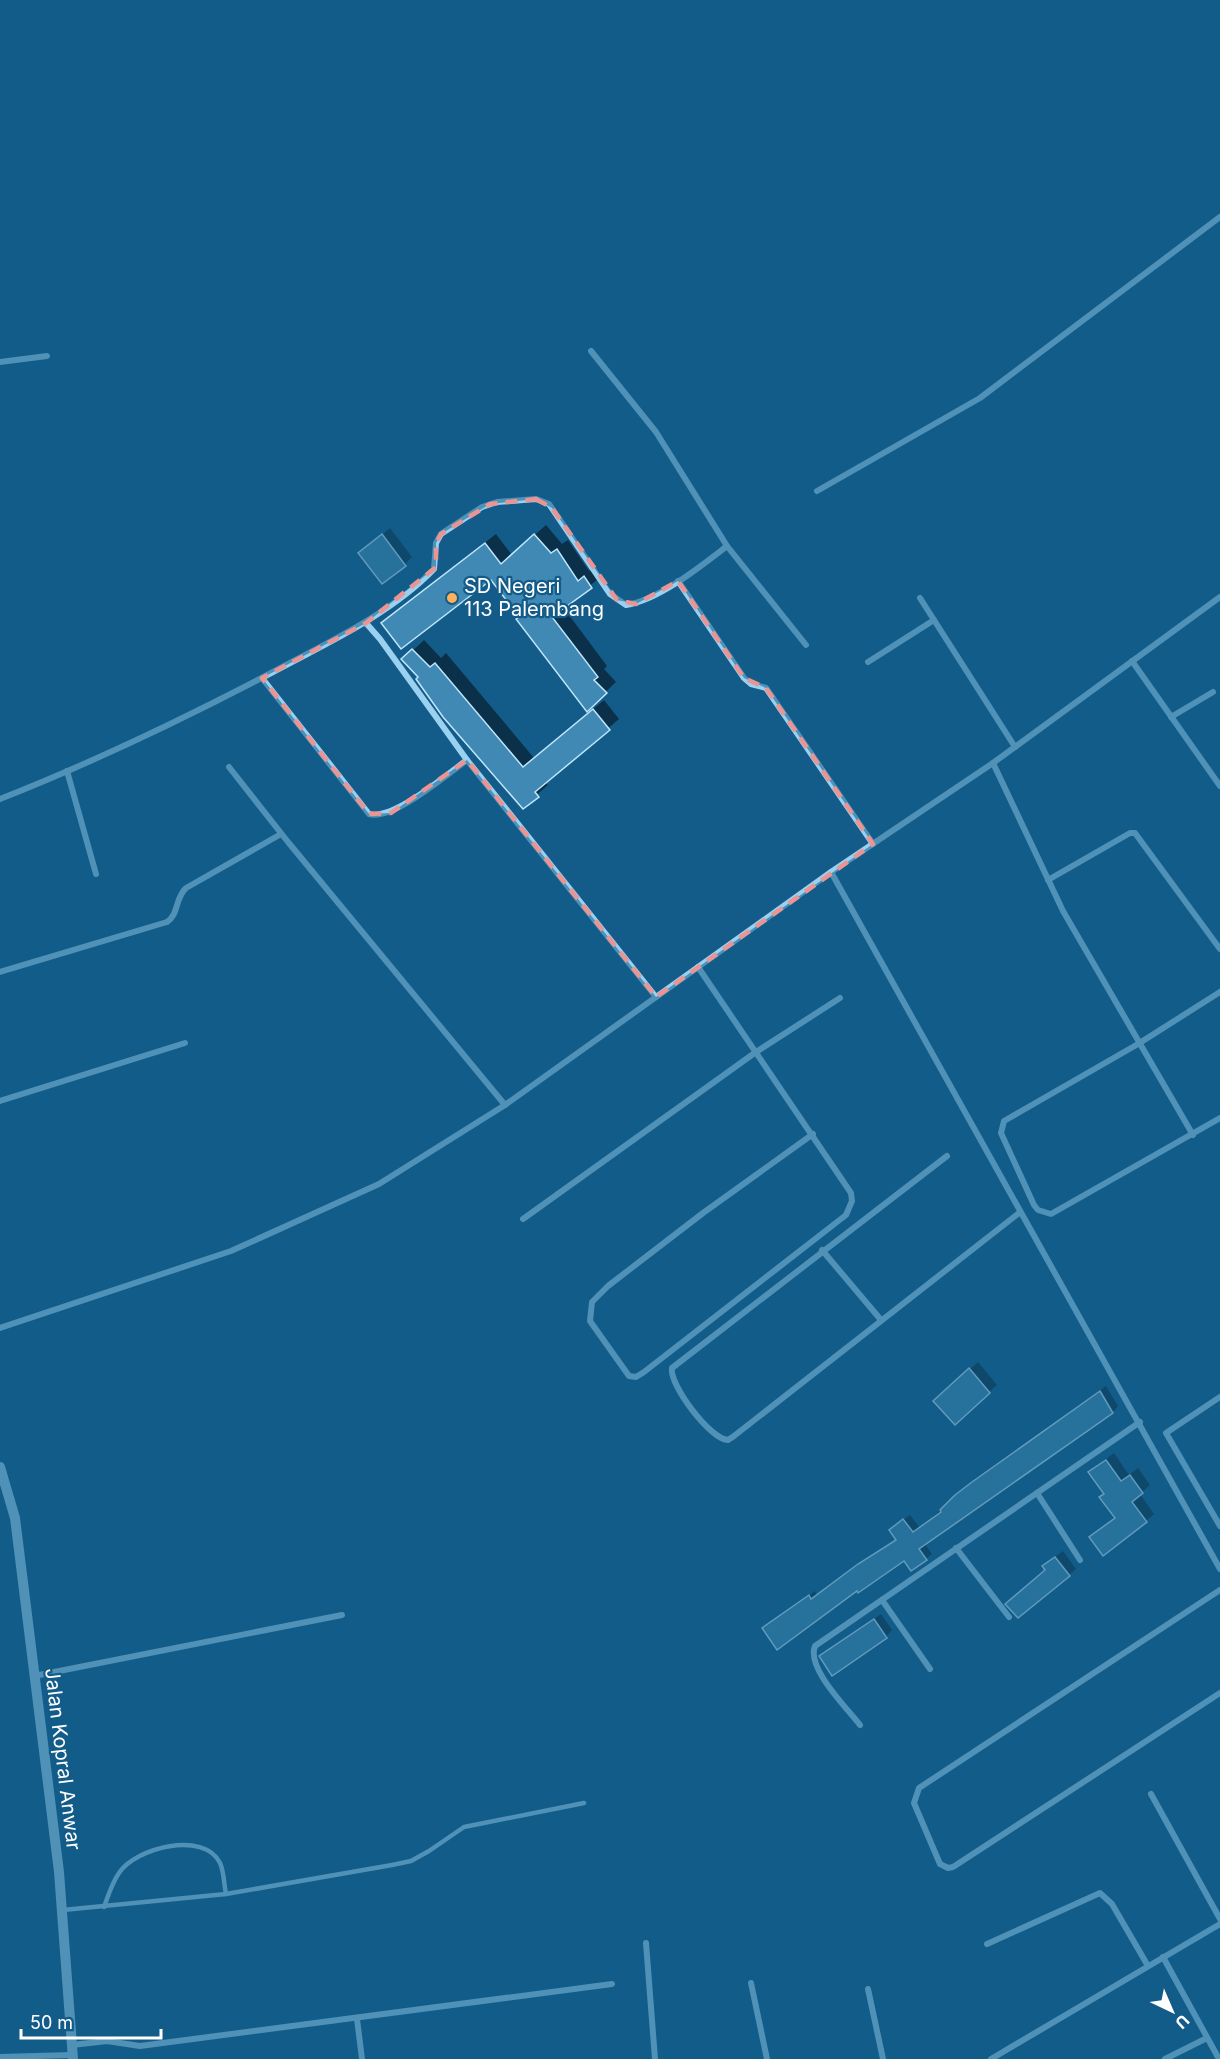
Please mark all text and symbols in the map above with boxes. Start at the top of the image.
place label: SD Negeri 113 Palembang [464,574,604,621]
marker: SD Negeri 113 Palembang [445,591,459,605]
street label: Jalan Kopral Anwar [40,1667,86,1852]
north arrow [1142,1981,1202,2041]
scale bar [21,2002,160,2040]
text: U [1171,2011,1194,2033]
text: 50 m [30,2012,73,2033]

